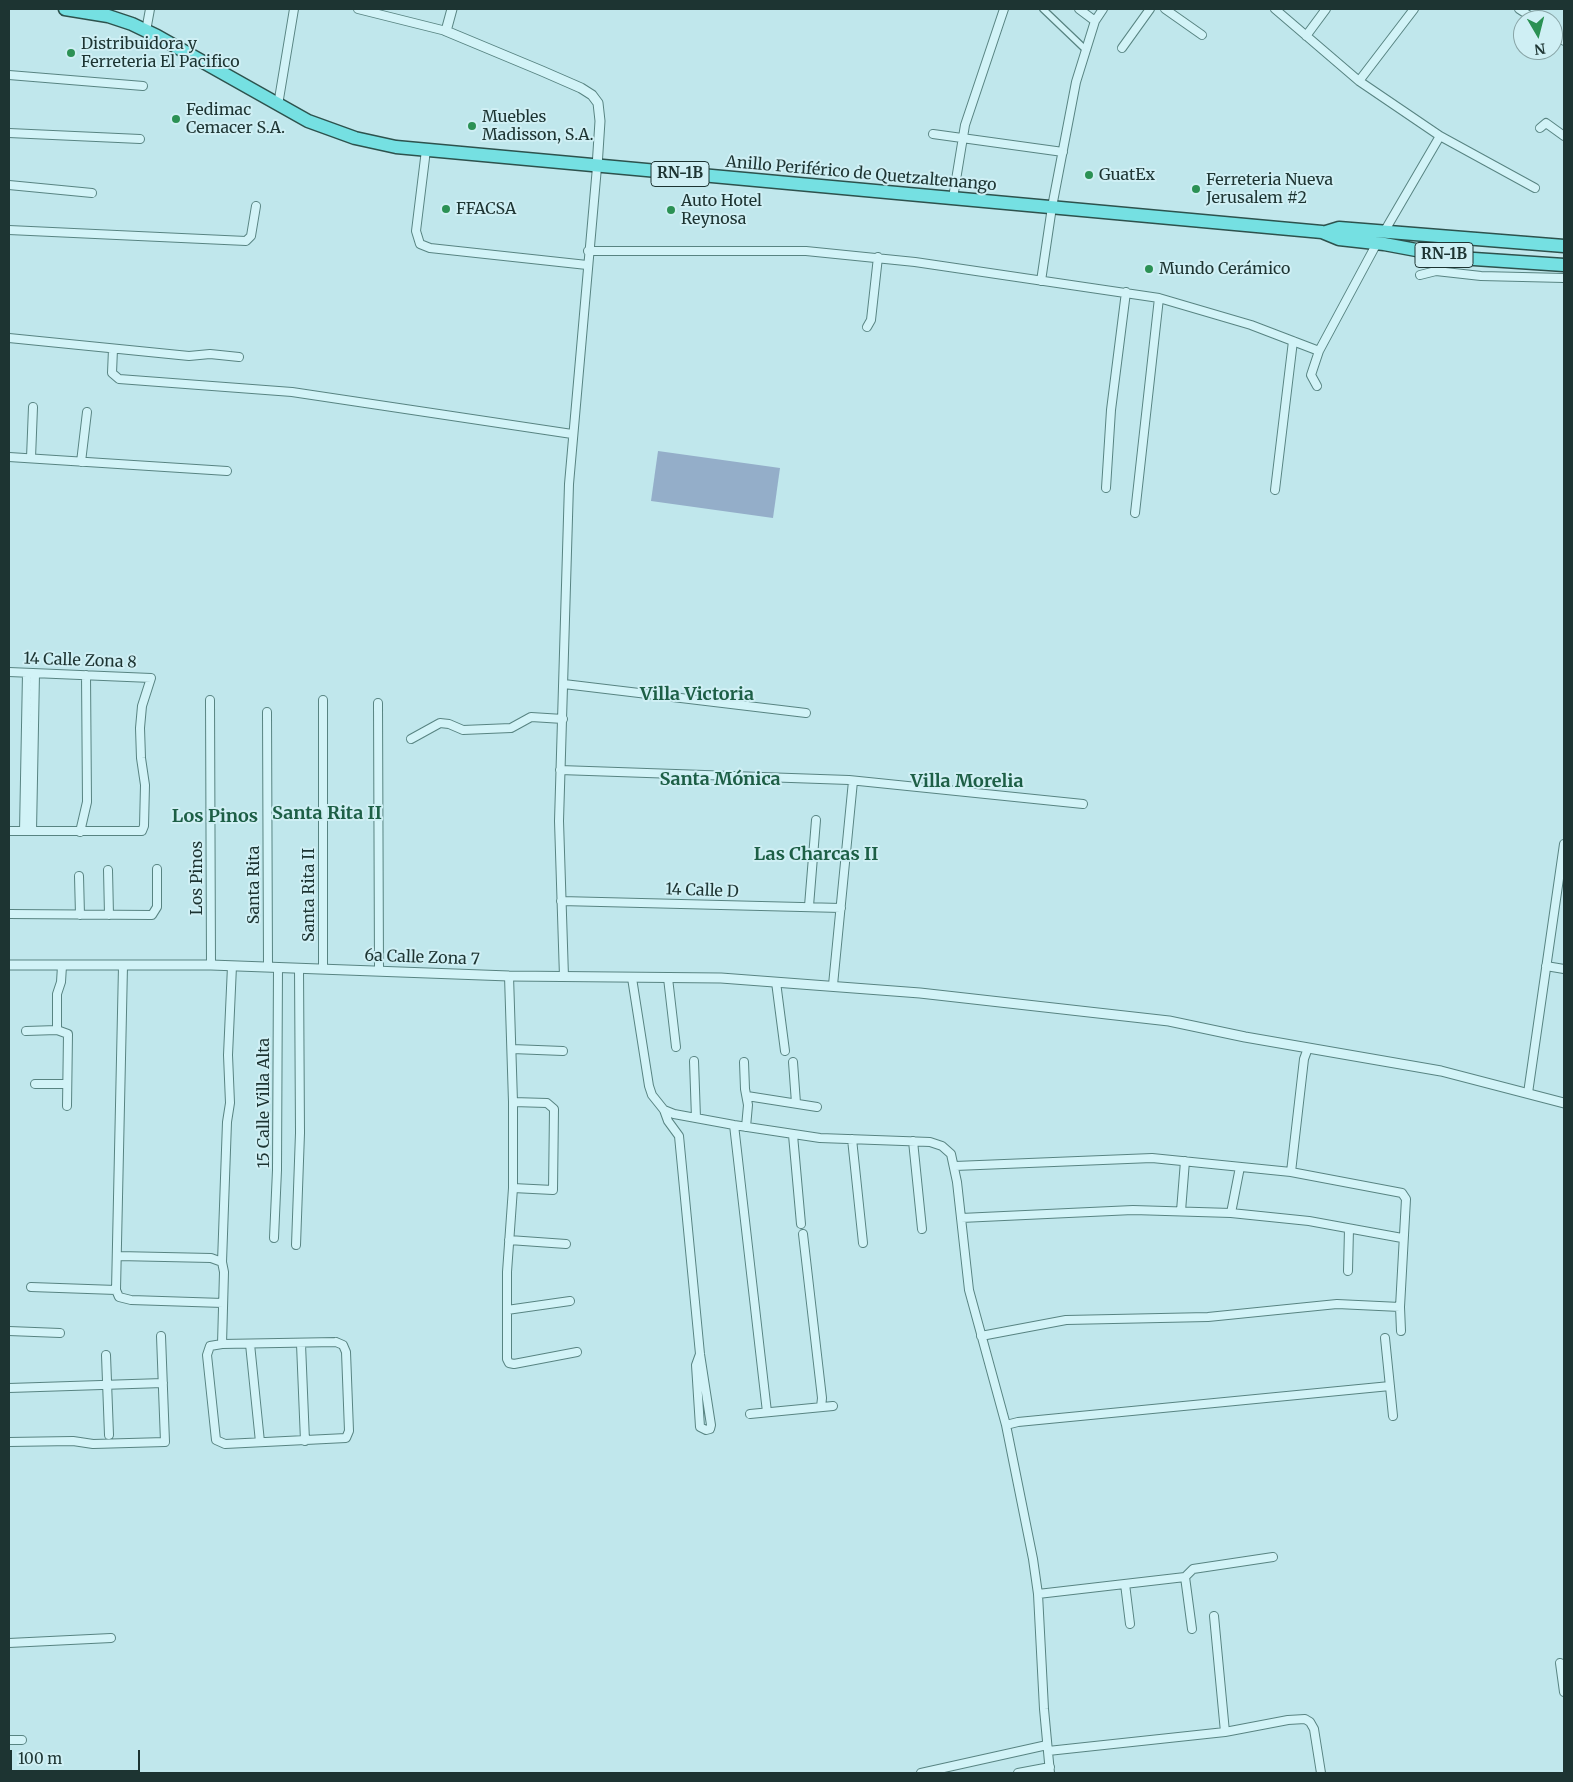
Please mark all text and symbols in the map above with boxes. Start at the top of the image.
north arrow [1513,10,1563,60]
place label: Distribuidora y Ferreteria El Pacifico [81,34,240,72]
text: N [1533,39,1547,59]
marker: Distribuidora y Ferreteria El Pacifico [65,47,77,59]
place label: Fedimac Cemacer S.A. [186,100,285,138]
place label: Muebles Madisson, S.A. [482,107,594,145]
marker: Fedimac Cemacer S.A. [170,113,182,125]
marker: Muebles Madisson, S.A. [466,120,478,132]
street label: Anillo Periférico de Quetzaltenango [725,153,997,195]
road number: RN-1B [651,162,709,186]
place label: GuatEx [1099,165,1155,185]
marker: GuatEx [1083,169,1095,181]
place label: Ferreteria Nueva Jerusalem #2 [1206,170,1333,208]
marker: Ferreteria Nueva Jerusalem #2 [1190,183,1202,195]
place label: Auto Hotel Reynosa [681,191,762,229]
place label: FFACSA [456,199,516,219]
marker: FFACSA [440,203,452,215]
marker: Auto Hotel Reynosa [665,204,677,216]
road number: RN-1B [1415,242,1473,268]
place label: Mundo Cerámico [1159,259,1290,279]
marker: Mundo Cerámico [1143,263,1155,275]
street label: 14 Calle Zona 8 [23,649,137,673]
district label: Villa Victoria [640,684,754,706]
district label: Santa Mónica [659,769,781,791]
district label: Villa Morelia [911,771,1023,793]
district label: Santa Rita II [272,803,382,825]
district label: Los Pinos [172,806,258,828]
street label: Los Pinos [187,841,207,915]
district label: Las Charcas II [754,844,878,866]
street label: Santa Rita [244,846,264,924]
street label: Santa Rita II [299,848,319,942]
street label: 14 Calle D [665,880,739,902]
street label: 6a Calle Zona 7 [364,946,480,970]
street label: 15 Calle Villa Alta [254,1038,274,1168]
scale bar [12,1740,142,1772]
text: 100 m [18,1749,62,1768]

